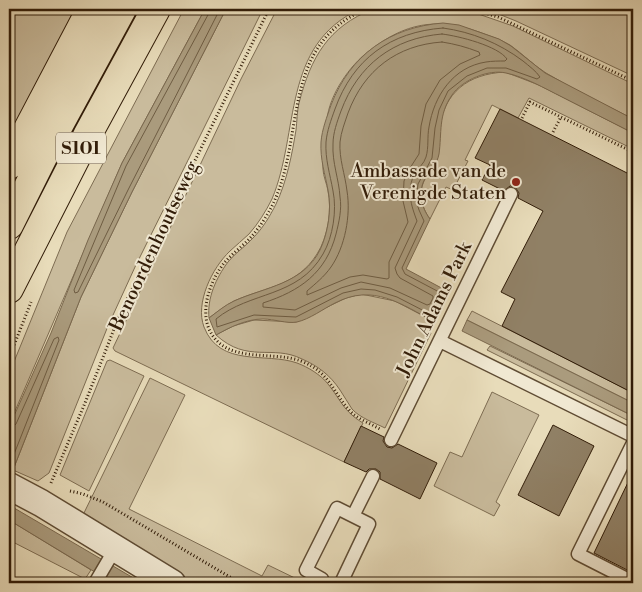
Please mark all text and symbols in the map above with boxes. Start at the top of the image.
road number: S101 [56,132,106,164]
street label: Benoordenhoutseweg [104,157,204,336]
place label: Ambassade van de Verenigde Staten [350,159,506,205]
marker: Ambassade van de Verenigde Staten [510,176,522,188]
street label: John Adams Park [391,237,477,381]

